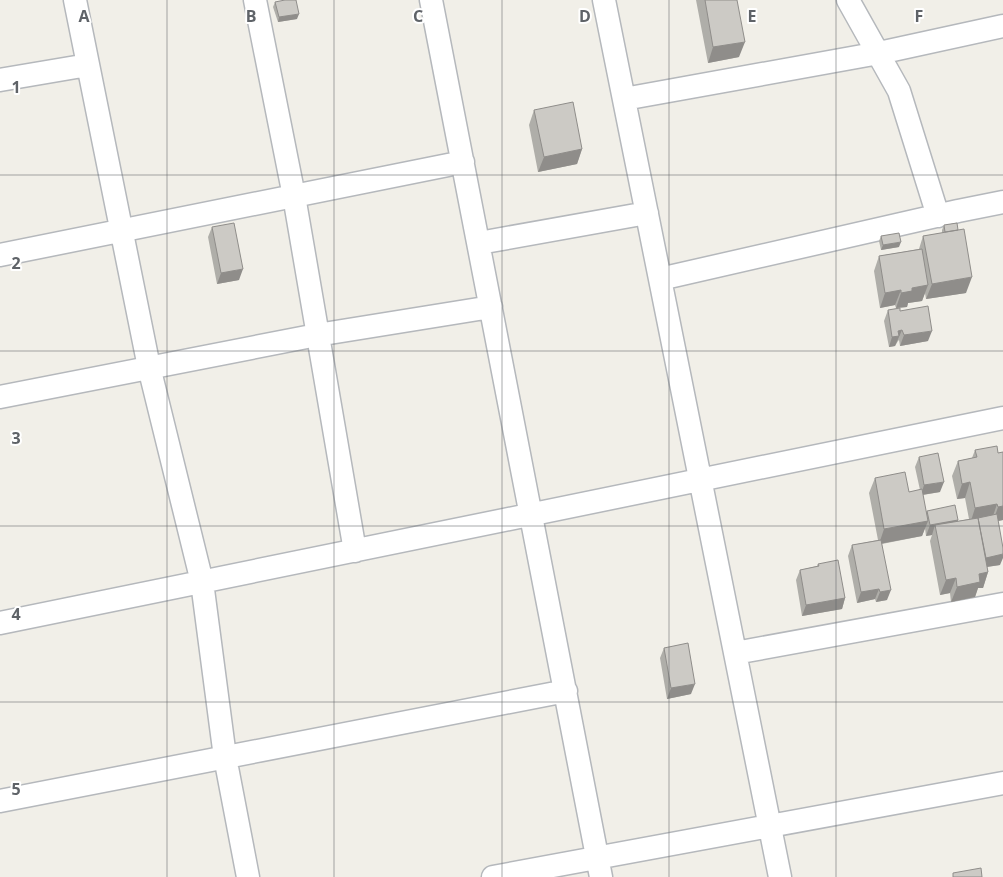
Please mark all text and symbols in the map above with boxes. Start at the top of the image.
text: A [78,5,90,27]
text: B [246,5,256,27]
text: C [413,5,423,27]
text: D [579,5,591,27]
text: E [748,5,757,27]
text: F [915,5,923,27]
text: 1 [11,76,21,98]
text: 2 [11,252,21,274]
text: 3 [11,427,21,449]
text: 4 [11,603,21,625]
text: 5 [11,778,21,800]

